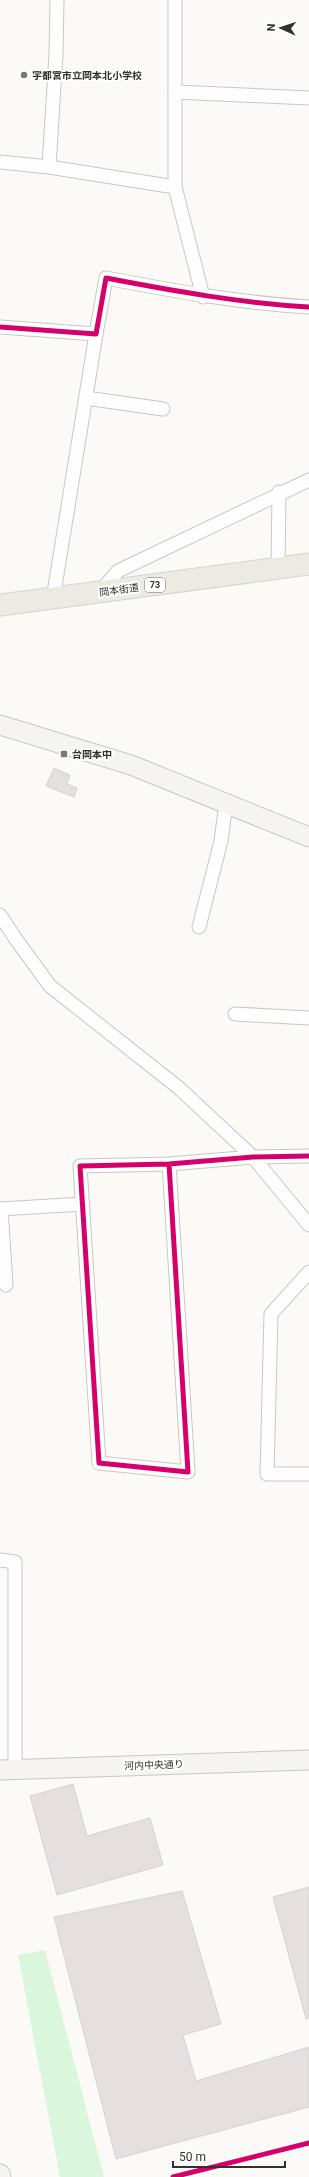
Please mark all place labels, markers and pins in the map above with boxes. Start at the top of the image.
marker: 宇都宮市立岡本北小学校 [19,70,29,80]
place label: 宇都宮市立岡本北小学校 [32,70,142,81]
marker: 台岡本中 [59,749,69,759]
place label: 台岡本中 [72,749,112,760]

